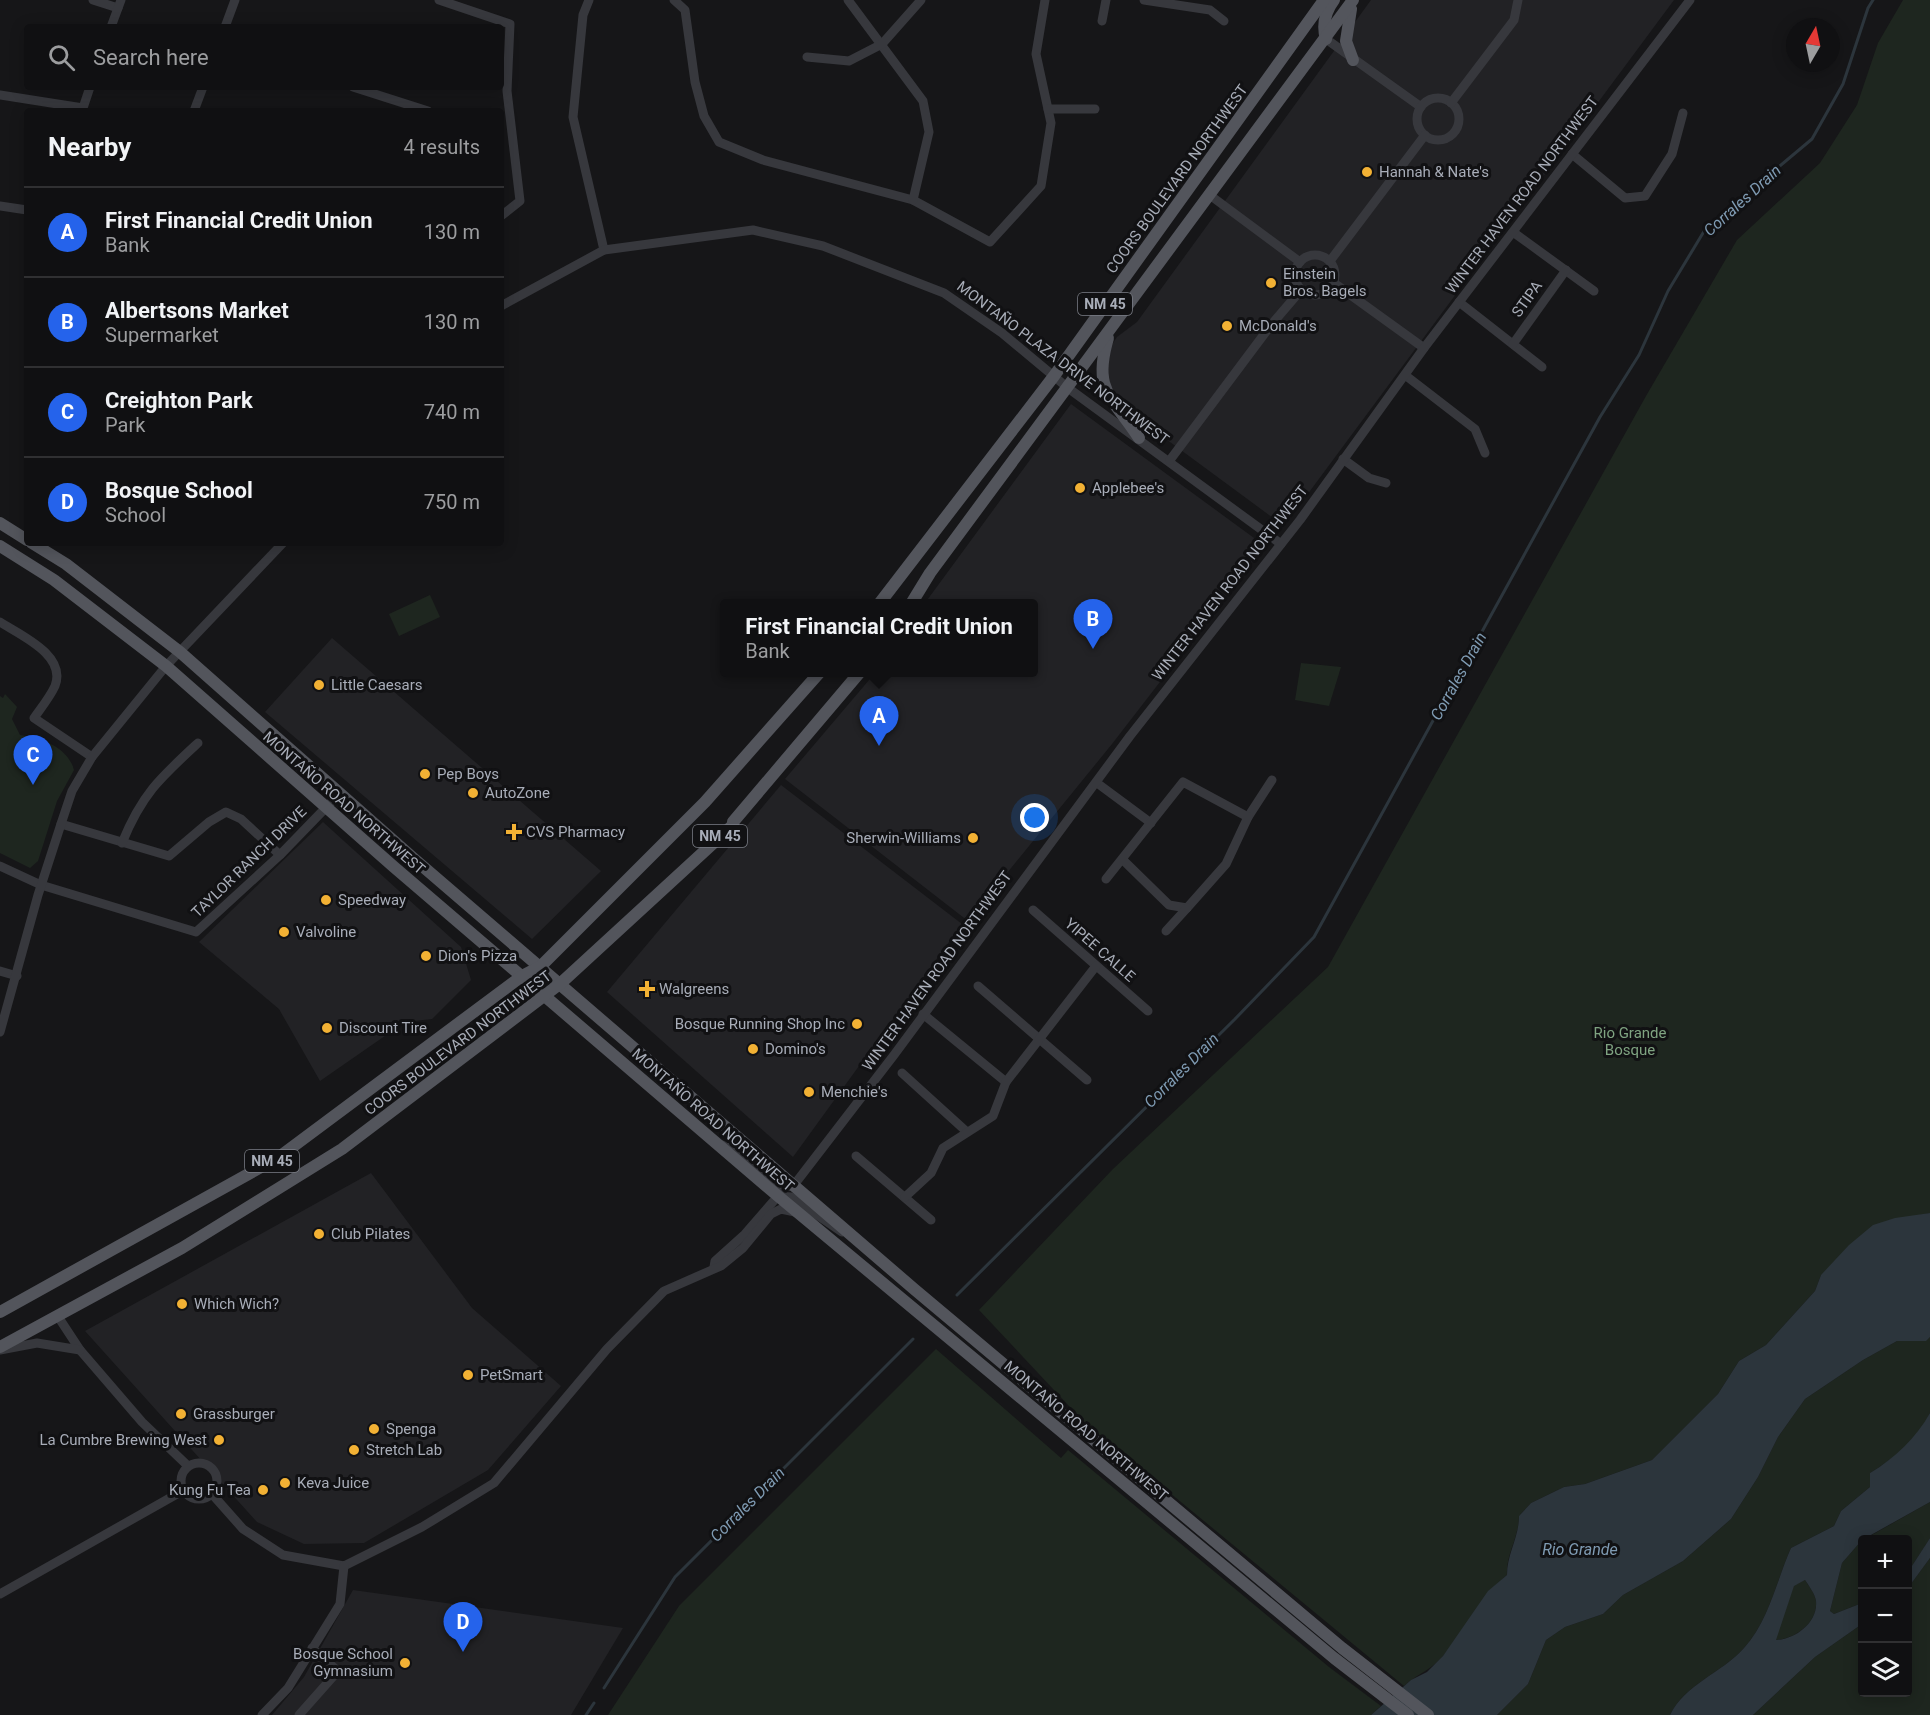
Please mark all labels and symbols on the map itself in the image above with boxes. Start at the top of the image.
north arrow [1786,18,1840,72]
street label: COORS BOULEVARD NORTHWEST [1102,81,1252,277]
street label: WINTER HAVEN ROAD NORTHWEST [1442,93,1602,297]
water label: Corrales Drain [1700,161,1785,240]
place label: Hannah & Nate's [1379,163,1489,181]
marker: Hannah & Nate's [1360,165,1374,179]
place label: Einstein Bros. Bagels [1283,265,1367,300]
marker: Einstein Bros. Bagels [1264,276,1278,290]
street label: MONTAÑO PLAZA DRIVE NORTHWEST [953,277,1173,449]
street label: STIPA [1508,277,1546,321]
road number: NM 45 [1078,293,1132,315]
place label: McDonald's [1239,317,1317,335]
marker: McDonald's [1220,319,1234,333]
place label: Applebee's [1092,479,1164,497]
marker: Applebee's [1073,481,1087,495]
street label: WINTER HAVEN ROAD NORTHWEST [1148,482,1312,684]
pin: B [1074,600,1112,649]
water label: Corrales Drain [1427,629,1490,723]
place label: Little Caesars [331,676,422,694]
marker: Little Caesars [312,678,326,692]
pin: A [860,696,898,746]
street label: MONTAÑO ROAD NORTHWEST [259,728,429,878]
pin: C [14,736,52,785]
place label: Pep Boys [437,765,499,783]
marker: Pep Boys [418,767,432,781]
place label: AutoZone [485,784,550,802]
marker: AutoZone [466,786,480,800]
street label: TAYLOR RANCH DRIVE [188,802,310,921]
your location [1020,803,1049,832]
place label: CVS Pharmacy [526,823,625,841]
marker: CVS Pharmacy [507,825,521,839]
road number: NM 45 [693,825,747,847]
place label: Sherwin-Williams [846,829,961,847]
marker: Sherwin-Williams [966,831,980,845]
street label: WINTER HAVEN ROAD NORTHWEST [858,868,1016,1074]
place label: Speedway [338,891,406,909]
marker: Speedway [319,893,333,907]
street label: YIPEE CALLE [1061,914,1139,986]
place label: Valvoline [296,923,356,941]
marker: Valvoline [277,925,291,939]
place label: Dion's Pizza [438,947,517,965]
marker: Dion's Pizza [419,949,433,963]
street label: COORS BOULEVARD NORTHWEST [361,967,555,1119]
place label: Walgreens [659,980,729,998]
marker: Walgreens [640,982,654,996]
place label: Bosque Running Shop Inc [675,1015,845,1033]
marker: Bosque Running Shop Inc [850,1017,864,1031]
place label: Discount Tire [339,1019,427,1037]
marker: Discount Tire [320,1021,334,1035]
park label: Rio Grande Bosque [1593,1024,1667,1059]
water label: Corrales Drain [1140,1029,1223,1112]
place label: Domino's [765,1040,826,1058]
marker: Domino's [746,1042,760,1056]
street label: MONTAÑO ROAD NORTHWEST [628,1045,798,1195]
place label: Menchie's [821,1083,888,1101]
marker: Menchie's [802,1085,816,1099]
road number: NM 45 [245,1150,299,1172]
place label: Club Pilates [331,1225,410,1243]
marker: Club Pilates [312,1227,326,1241]
place label: Which Wich? [194,1295,279,1313]
marker: Which Wich? [175,1297,189,1311]
street label: MONTAÑO ROAD NORTHWEST [1000,1357,1172,1505]
place label: PetSmart [480,1366,543,1384]
marker: PetSmart [461,1368,475,1382]
place label: Grassburger [193,1405,275,1423]
marker: Grassburger [174,1407,188,1421]
place label: Spenga [386,1420,436,1438]
marker: Spenga [367,1422,381,1436]
place label: La Cumbre Brewing West [40,1431,207,1449]
marker: La Cumbre Brewing West [212,1433,226,1447]
place label: Stretch Lab [366,1441,442,1459]
marker: Stretch Lab [347,1443,361,1457]
water label: Corrales Drain [706,1463,789,1546]
place label: Keva Juice [297,1474,369,1492]
marker: Keva Juice [278,1476,292,1490]
place label: Kung Fu Tea [169,1481,251,1499]
marker: Kung Fu Tea [256,1483,270,1497]
water label: Rio Grande [1542,1540,1618,1559]
pin: D [444,1602,482,1652]
place label: Bosque School Gymnasium [293,1645,393,1680]
marker: Bosque School Gymnasium [398,1656,412,1670]

